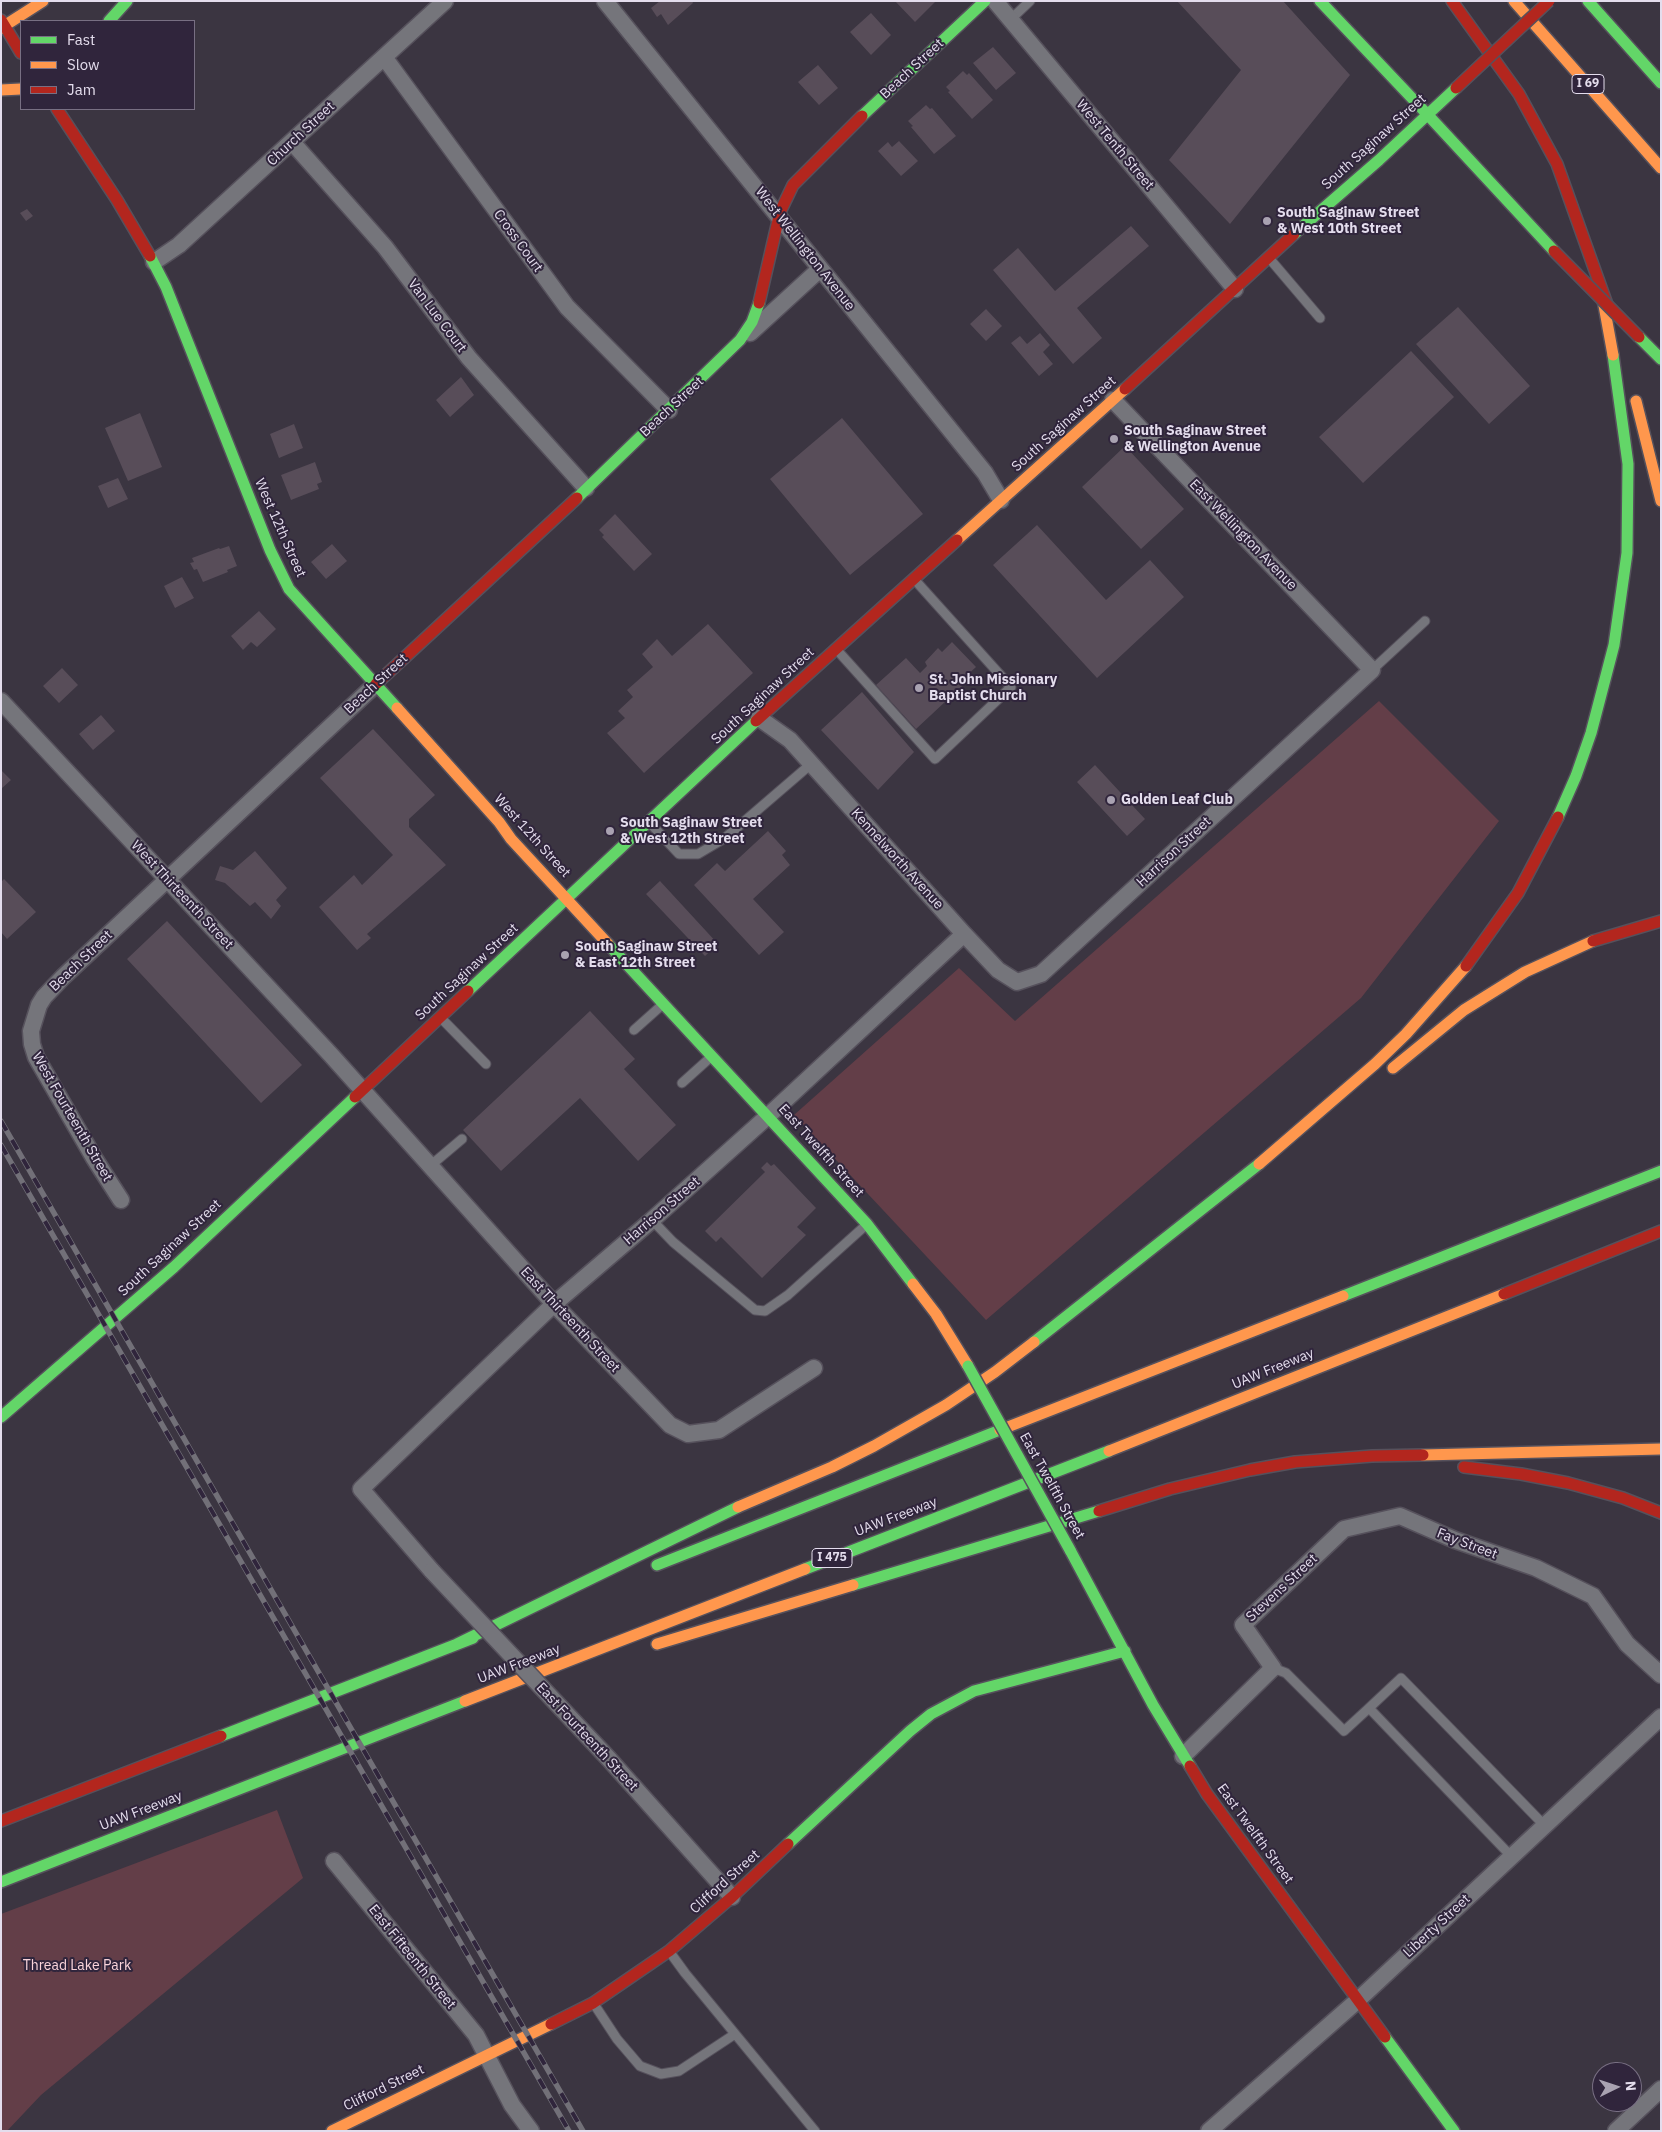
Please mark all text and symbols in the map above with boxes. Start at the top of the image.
legend [20,20,195,110]
text: Fast [67,30,95,49]
street label: Beach Street [877,35,947,103]
text: Slow [67,55,100,74]
road number: I 69 [1572,74,1604,94]
text: Jam [67,80,96,99]
street label: South Saginaw Street [1318,91,1430,193]
street label: West Tenth Street [1073,97,1157,193]
street label: Church Street [264,98,338,170]
street label: West Wellington Avenue [752,184,858,314]
place label: South Saginaw Street & West 10th Street [1277,205,1419,238]
street label: Cross Court [490,207,546,275]
marker: South Saginaw Street & West 10th Street [1261,215,1273,227]
street label: Van Lue Court [404,276,470,356]
street label: Beach Street [637,373,707,441]
street label: South Saginaw Street [1008,373,1120,475]
place label: South Saginaw Street & Wellington Avenue [1124,423,1266,456]
marker: South Saginaw Street & Wellington Avenue [1108,433,1120,445]
street label: West 12th Street [251,476,309,580]
street label: East Wellington Avenue [1186,476,1300,594]
street label: South Saginaw Street [708,644,818,748]
street label: Beach Street [341,650,411,718]
place label: St. John Missionary Baptist Church [929,672,1057,704]
marker: St. John Missionary Baptist Church [913,682,925,694]
street label: West 12th Street [490,791,574,881]
place label: Golden Leaf Club [1121,792,1233,808]
marker: Golden Leaf Club [1105,794,1117,806]
street label: Kennelworth Avenue [847,805,947,913]
street label: Harrison Street [1133,813,1215,891]
place label: South Saginaw Street & West 12th Street [620,815,762,848]
marker: South Saginaw Street & West 12th Street [604,825,616,837]
street label: West Thirteenth Street [127,837,237,953]
street label: South Saginaw Street [412,920,522,1024]
street label: Beach Street [46,927,116,995]
place label: South Saginaw Street & East 12th Street [575,939,717,972]
marker: South Saginaw Street & East 12th Street [559,949,571,961]
street label: West Fourteenth Street [28,1050,116,1184]
street label: East Twelfth Street [775,1101,867,1201]
street label: Harrison Street [620,1173,704,1249]
street label: South Saginaw Street [115,1196,225,1300]
street label: East Thirteenth Street [517,1264,623,1376]
street label: UAW Freeway [1230,1345,1316,1393]
street label: East Twelfth Street [1016,1430,1088,1542]
street label: UAW Freeway [852,1494,940,1540]
street label: Fay Street [1434,1525,1500,1563]
road number: I 475 [812,1549,852,1568]
street label: Stevens Street [1243,1551,1321,1625]
street label: UAW Freeway [475,1641,563,1687]
street label: East Fourteenth Street [533,1679,641,1795]
street label: East Twelfth Street [1213,1781,1297,1887]
street label: UAW Freeway [97,1788,185,1834]
street label: Clifford Street [687,1846,763,1918]
street label: Liberty Street [1400,1891,1474,1961]
street label: East Fifteenth Street [365,1902,459,2012]
park label: Thread Lake Park [23,1958,131,1974]
street label: Clifford Street [341,2061,427,2115]
north arrow [1592,2062,1642,2112]
text: N [1622,2080,1640,2092]

